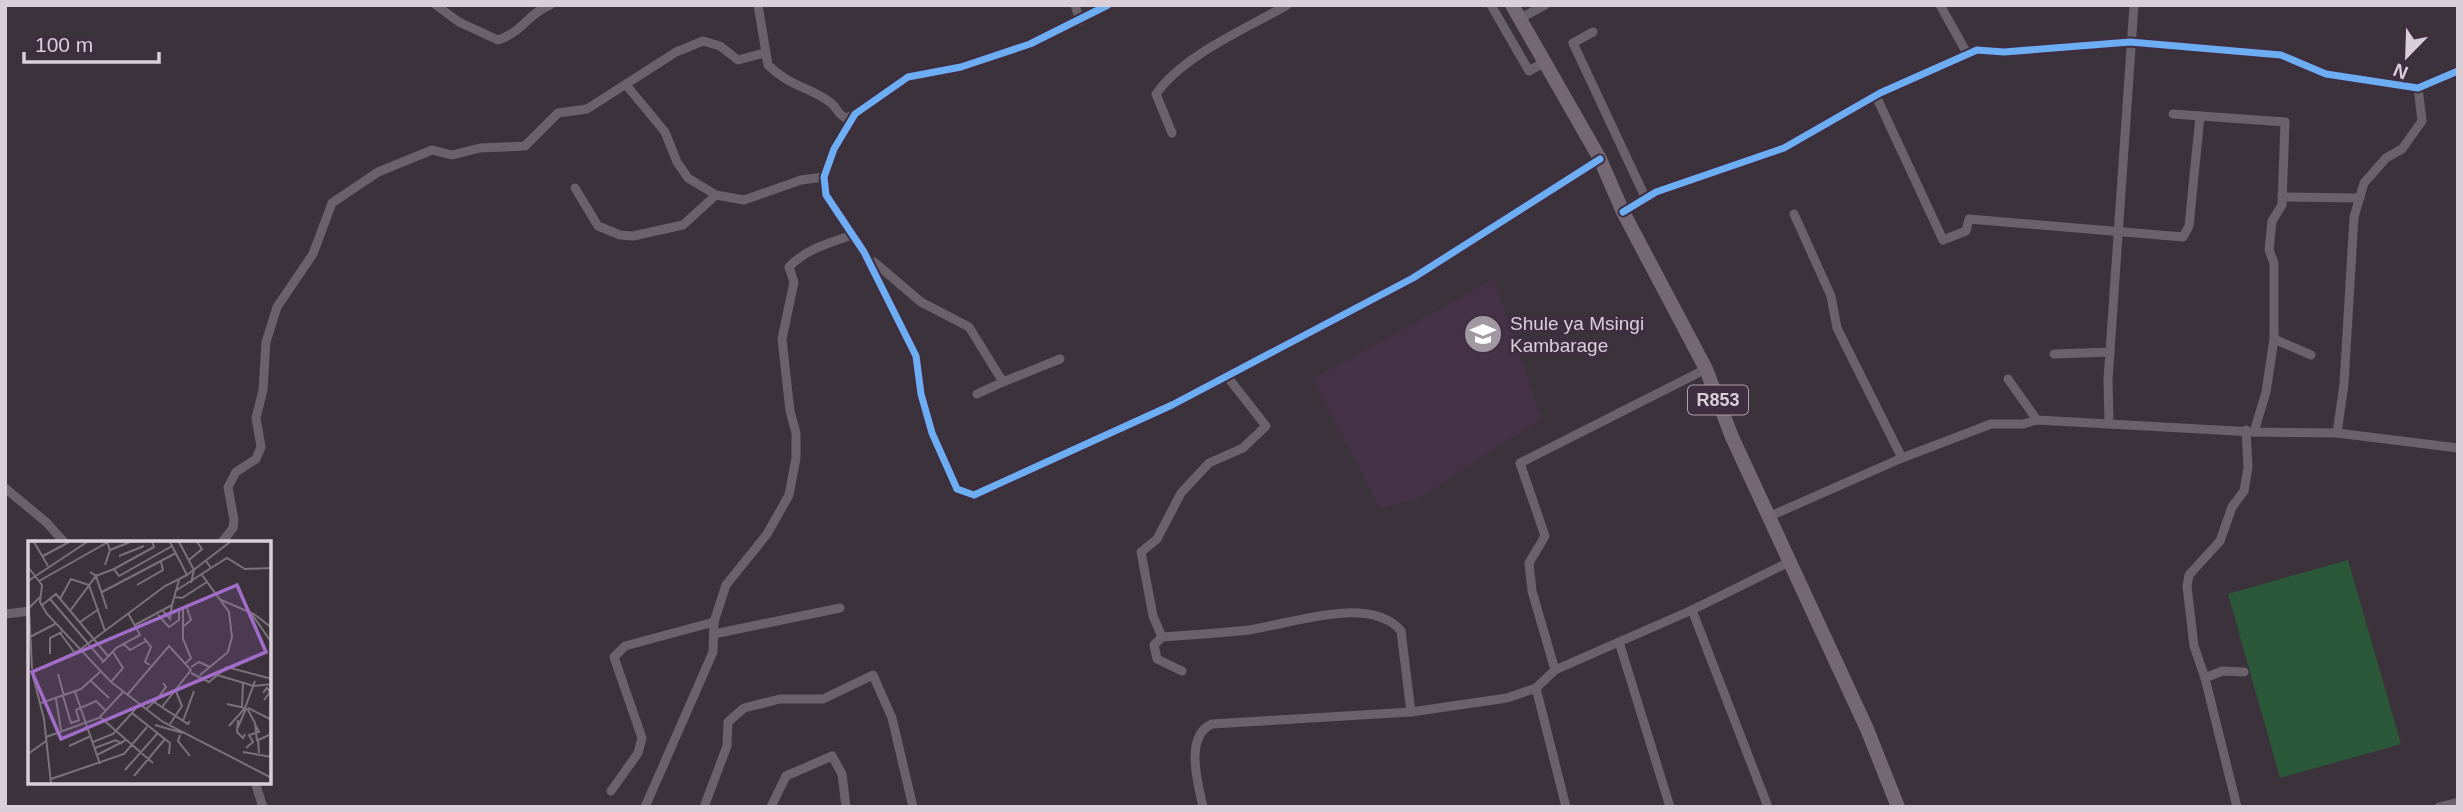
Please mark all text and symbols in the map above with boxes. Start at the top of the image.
scale bar [24,21,159,65]
north arrow [2372,21,2442,91]
text: 100 m [35,33,93,56]
text: N [2390,59,2411,84]
school or university icon: Shule ya Msingi Kambarage [1462,313,1504,355]
place label: Shule ya Msingi Kambarage [1510,313,1644,356]
road number: R853 [1688,386,1748,414]
inset map [28,541,271,784]

